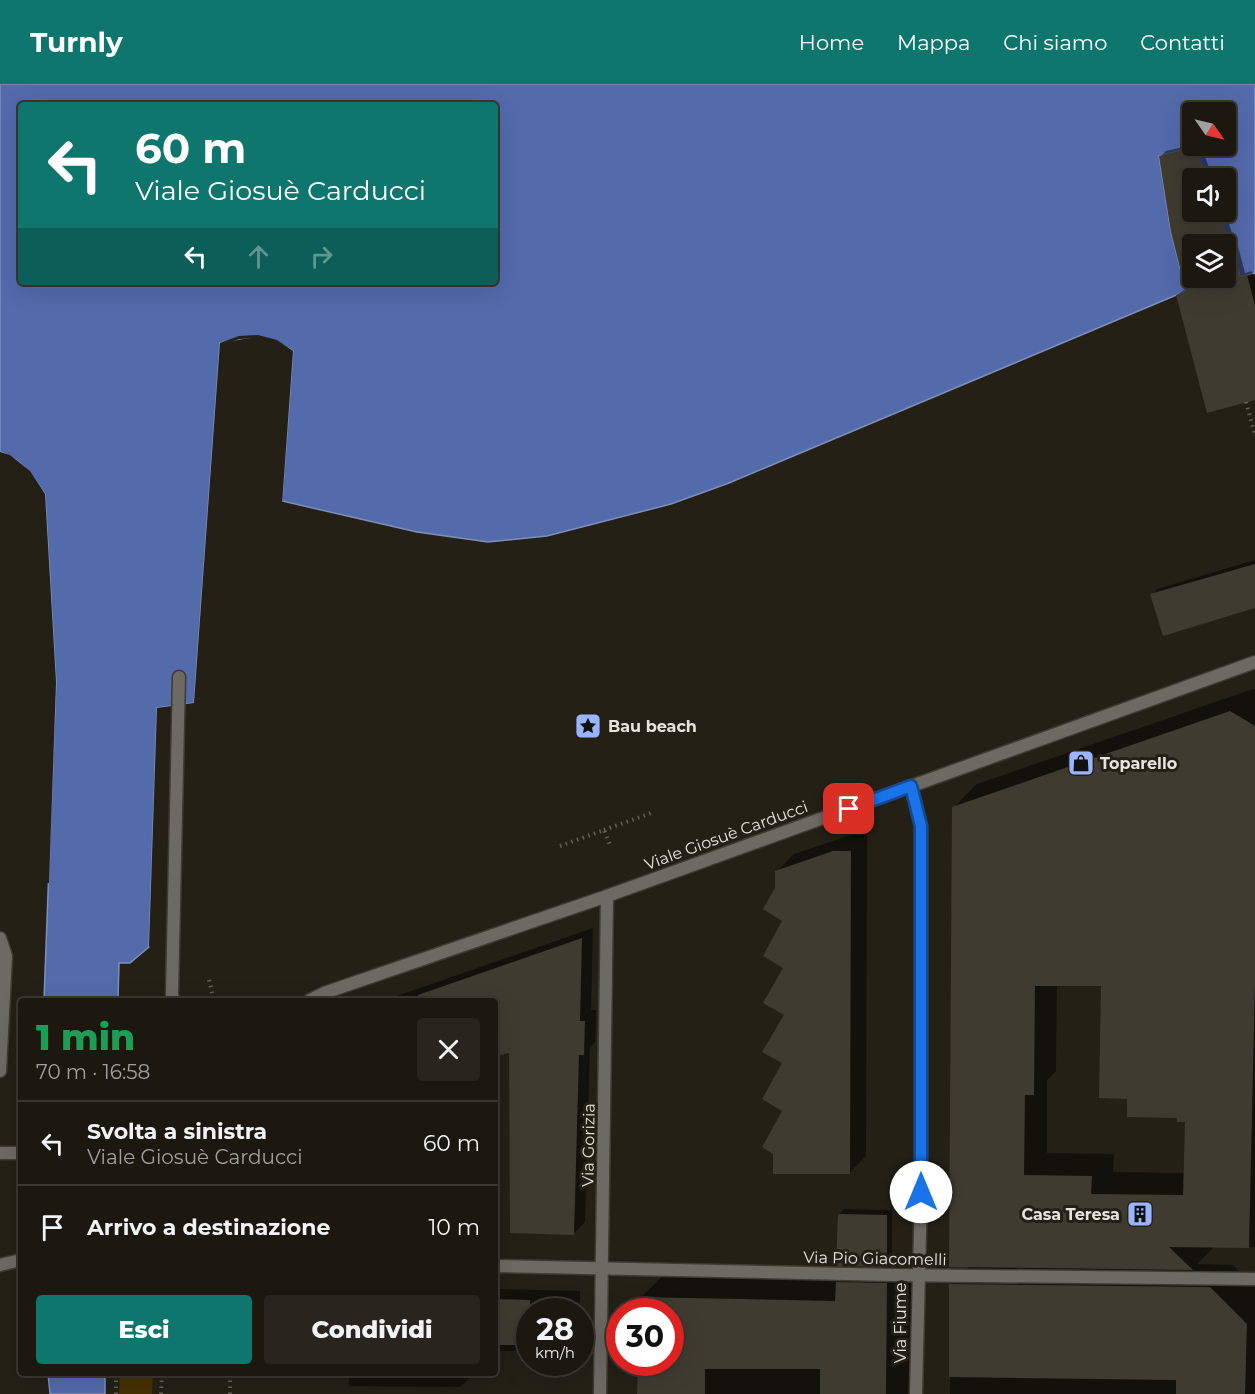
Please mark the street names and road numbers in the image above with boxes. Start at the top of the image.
street label: Viale Giosuè Carducci [642,797,810,874]
street label: Via Gorizia [578,1103,599,1187]
street label: Via Pio Giacomelli [803,1248,947,1269]
street label: Via Fiume [891,1283,910,1363]

